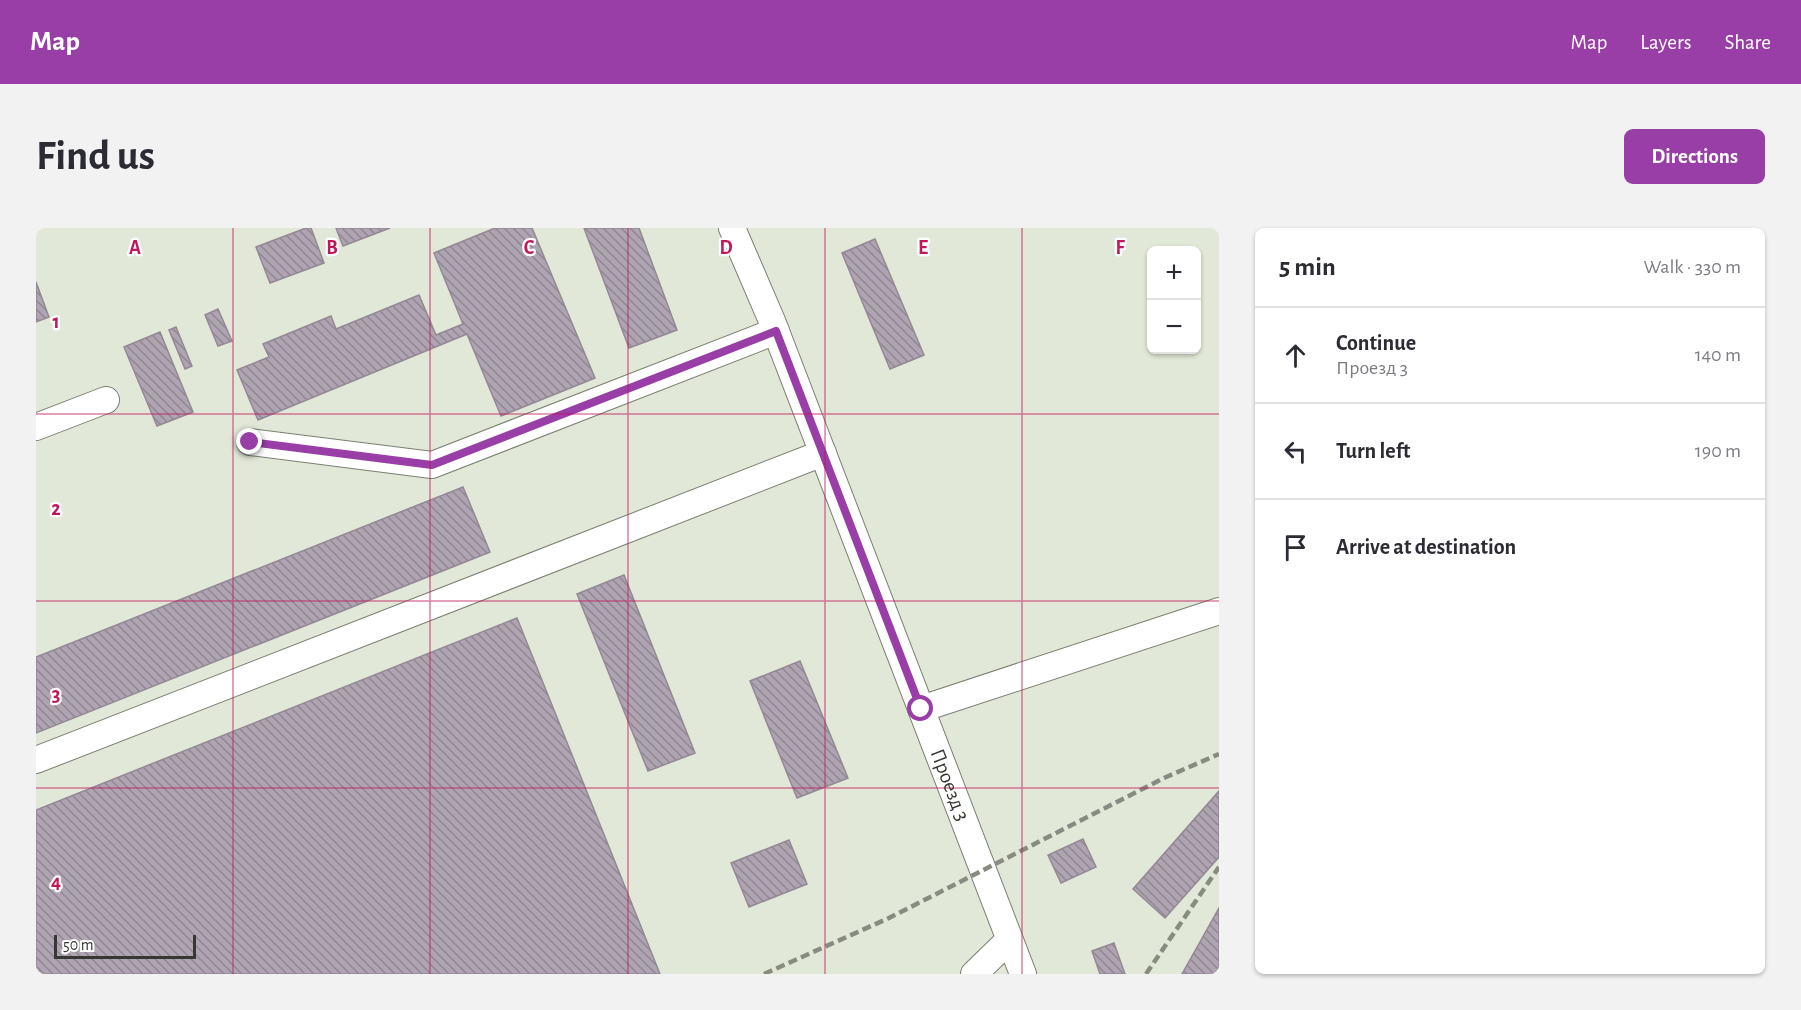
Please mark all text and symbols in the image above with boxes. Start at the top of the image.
text: Map [30,28,80,56]
text: Map [1571,32,1607,53]
text: Layers [1640,32,1691,53]
text: Share [1724,32,1771,53]
button: Directions [1624,129,1765,184]
text: Find us [36,135,155,177]
text: A [129,238,141,258]
text: B [326,238,338,258]
text: C [524,238,535,258]
text: D [719,238,733,258]
text: E [918,238,928,258]
text: F [1115,238,1125,258]
map controls [1147,246,1201,354]
button: + [1147,246,1201,300]
text: 5 min [1279,254,1336,280]
text: Walk · 330 m [1643,257,1741,277]
button: − [1147,300,1201,354]
text: 1 [52,312,60,332]
text: Continue [1336,332,1416,354]
icon: ahead [1279,339,1312,372]
text: 140 m [1695,345,1741,365]
text: Проезд 3 [1336,358,1408,378]
route end [236,428,262,454]
icon: left [1279,435,1312,468]
text: Turn left [1336,440,1410,462]
text: 190 m [1695,441,1741,461]
text: 2 [51,499,61,519]
icon: arrive [1279,531,1312,564]
text: Arrive at destination [1336,536,1516,558]
text: 3 [52,685,60,705]
route start [907,695,933,721]
street label: Проезд 3 [927,746,974,824]
text: 4 [51,872,61,892]
scale bar [54,932,196,960]
text: 50 m [63,937,94,953]

